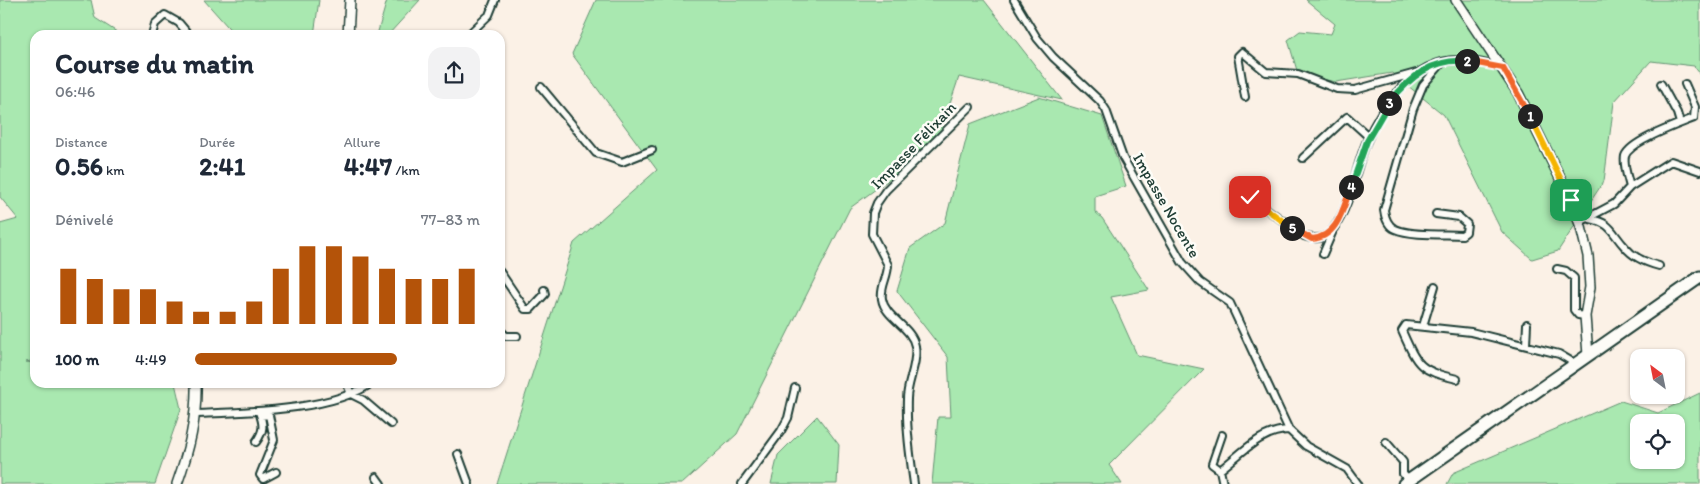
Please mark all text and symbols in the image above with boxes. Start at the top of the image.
text: Course du matin [55,46,254,80]
button: share [428,47,480,99]
pin: 2 [1454,48,1480,74]
text: 2 [1464,53,1471,70]
text: 06:46 [55,82,95,101]
pin: 3 [1376,90,1402,116]
text: 3 [1386,95,1393,112]
street label: Impasse Félixain [867,98,960,193]
pin: 1 [1518,104,1542,128]
text: 1 [1527,108,1534,125]
text: Distance [55,134,107,151]
text: Durée [199,134,235,151]
text: Allure [344,134,381,151]
street label: Impasse Nocente [1129,150,1204,261]
text: 0.56 [55,151,103,181]
text: 2:41 [199,151,245,181]
text: 4:47 [344,151,392,181]
text: km [103,162,125,179]
text: /km [392,162,420,179]
pin: 4 [1338,174,1364,200]
pin [1229,176,1271,218]
text: 4 [1347,179,1356,196]
pin [1550,179,1592,221]
icon: check [1236,183,1264,211]
icon: arrive [1557,186,1585,214]
text: Dénivelé [55,210,114,229]
text: 77–83 m [421,210,480,229]
pin: 5 [1280,216,1304,240]
text: 5 [1289,220,1296,237]
north arrow [1630,349,1685,404]
map controls [1630,349,1685,469]
text: 100 m [55,350,99,369]
text: 4:49 [135,350,167,369]
button: locate [1630,414,1685,469]

